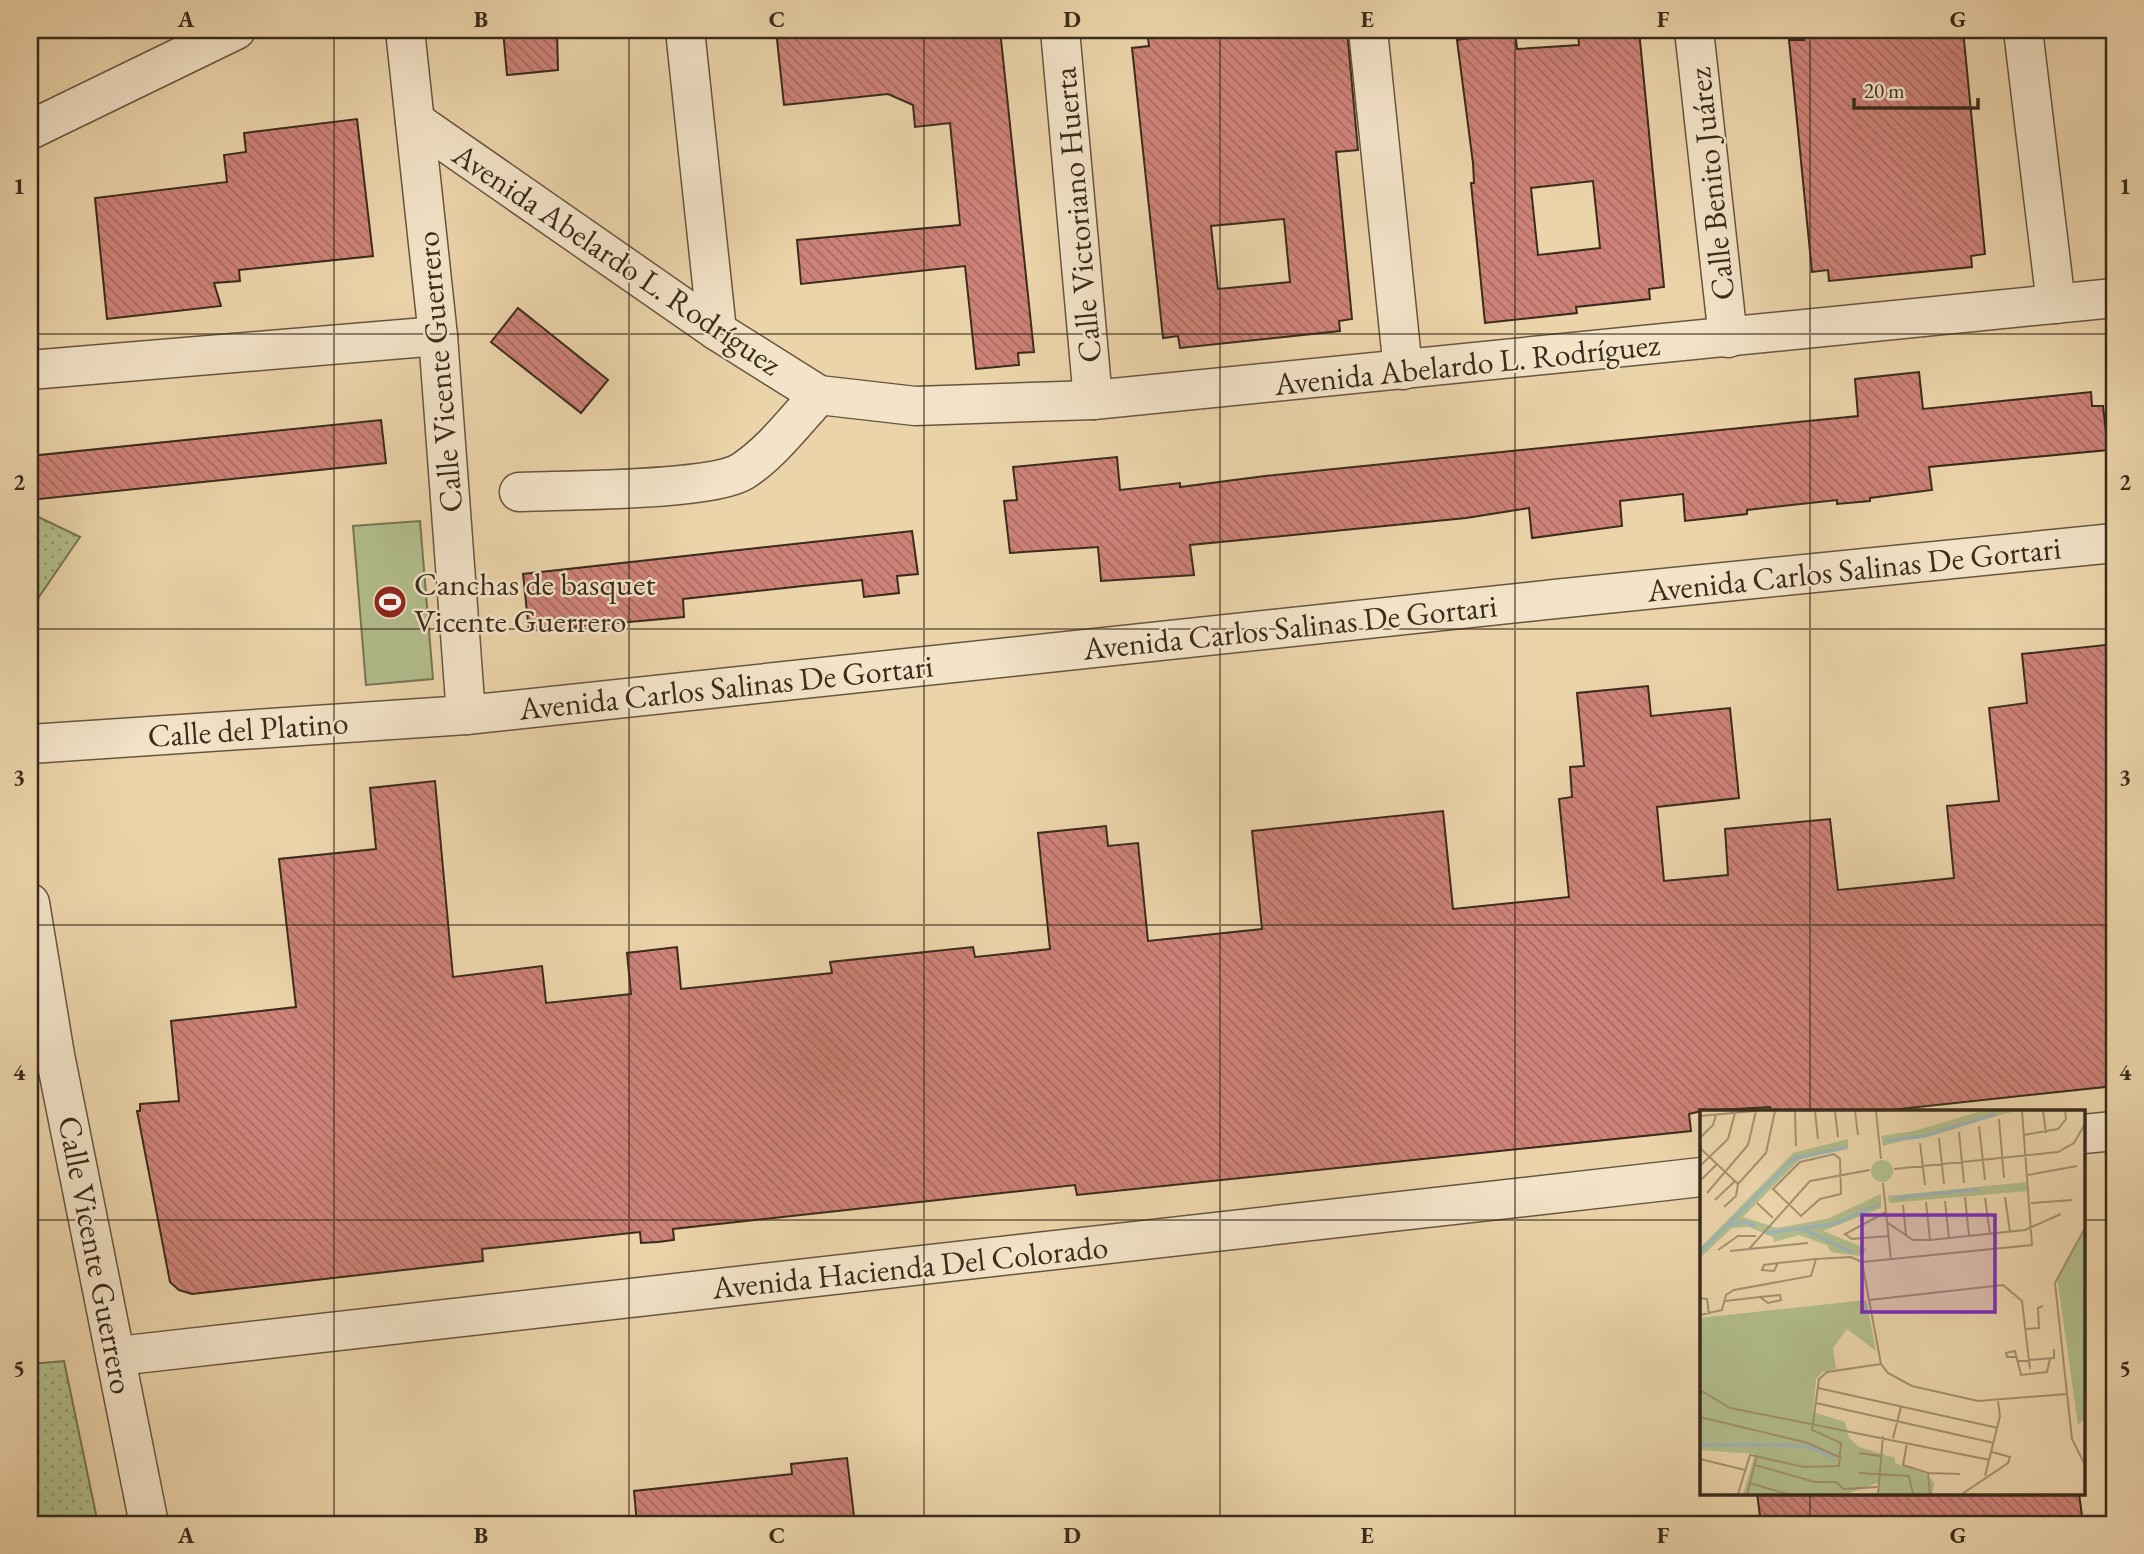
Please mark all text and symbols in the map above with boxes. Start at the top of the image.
text: A [177,4,195,34]
text: B [474,4,488,34]
text: C [769,4,785,34]
text: D [1063,4,1081,34]
text: E [1360,4,1374,34]
text: F [1657,4,1670,34]
text: G [1950,4,1966,34]
street label: Calle Victoriano Huerta [1043,65,1111,365]
street label: Calle Benito Juárez [1678,66,1744,302]
scale bar [1854,66,1978,110]
text: 20 m [1864,77,1905,104]
street label: Avenida Abelardo L. Rodríguez [444,133,789,385]
text: 1 [13,171,25,201]
text: 1 [2119,171,2131,201]
street label: Calle Vicente Guerrero [406,230,472,514]
street label: Avenida Abelardo L. Rodríguez [1271,323,1662,405]
text: 2 [13,467,25,497]
text: 2 [2119,467,2131,497]
street label: Avenida Carlos Salinas De Gortari [1644,526,2063,612]
place label: Canchas de basquet Vicente Guerrero [414,563,656,642]
sports icon: Canchas de basquet Vicente Guerrero [371,583,409,621]
street label: Avenida Carlos Salinas De Gortari [1080,584,1499,670]
street label: Avenida Carlos Salinas De Gortari [516,644,935,730]
street label: Calle del Platino [146,701,350,757]
text: 3 [13,762,25,792]
text: 3 [2119,762,2131,792]
text: 4 [13,1057,26,1087]
text: 4 [2119,1057,2132,1087]
inset map [1700,1110,2084,1494]
street label: Calle Vicente Guerrero [48,1112,144,1398]
street label: Avenida Hacienda Del Colorado [709,1225,1110,1309]
text: 5 [13,1353,25,1383]
text: 5 [2119,1353,2131,1383]
text: A [177,1520,195,1550]
text: B [474,1520,488,1550]
text: C [769,1520,785,1550]
text: D [1063,1520,1081,1550]
text: E [1360,1520,1374,1550]
text: F [1657,1520,1670,1550]
text: G [1950,1520,1966,1550]

